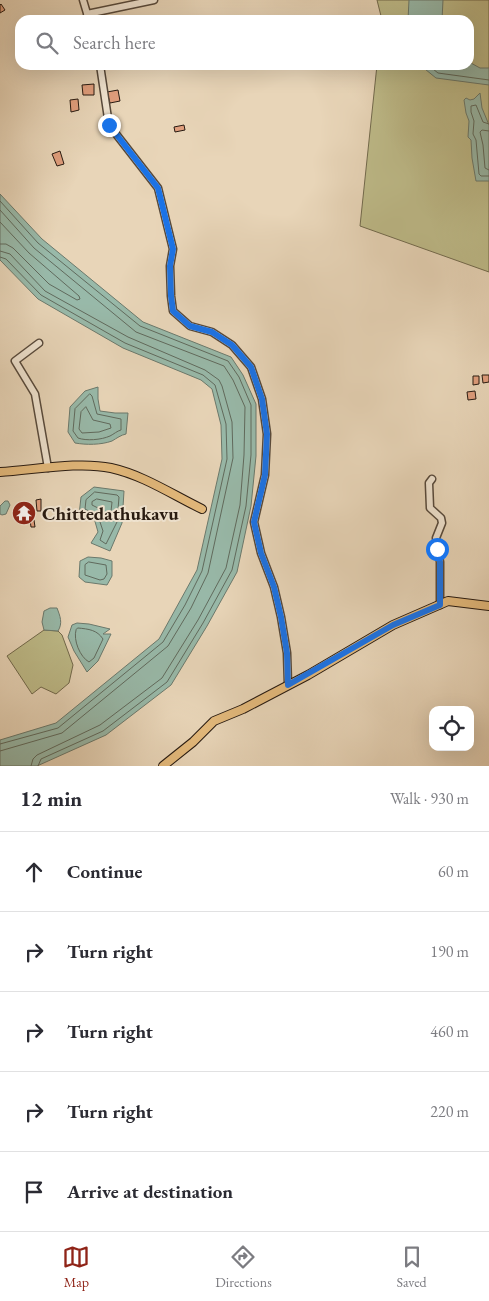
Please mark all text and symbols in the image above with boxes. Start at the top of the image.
search box [15,15,474,70]
icon: search [33,29,61,57]
text: Search here [73,30,155,55]
route end [98,114,121,137]
temple icon: Chittedathukavu [11,500,37,526]
place label: Chittedathukavu [42,501,179,526]
route start [426,538,449,561]
map controls [429,706,474,751]
button: locate [429,706,474,751]
text: 12 min [20,785,82,812]
text: Walk · 930 m [390,788,469,809]
icon: ahead [20,858,48,886]
text: Continue [67,859,142,884]
text: 60 m [438,861,469,882]
icon: right [20,938,48,966]
text: Turn right [67,939,153,964]
text: 190 m [430,941,469,962]
icon: right [20,1018,48,1046]
text: Turn right [67,1019,153,1044]
text: 460 m [430,1021,469,1042]
icon: right [20,1098,48,1126]
text: Turn right [67,1099,153,1124]
text: 220 m [430,1101,469,1122]
icon: arrive [20,1178,48,1206]
text: Arrive at destination [67,1179,233,1204]
tab: Map [62,1243,90,1291]
tab: Directions [215,1243,272,1291]
tab: Saved [397,1243,427,1291]

